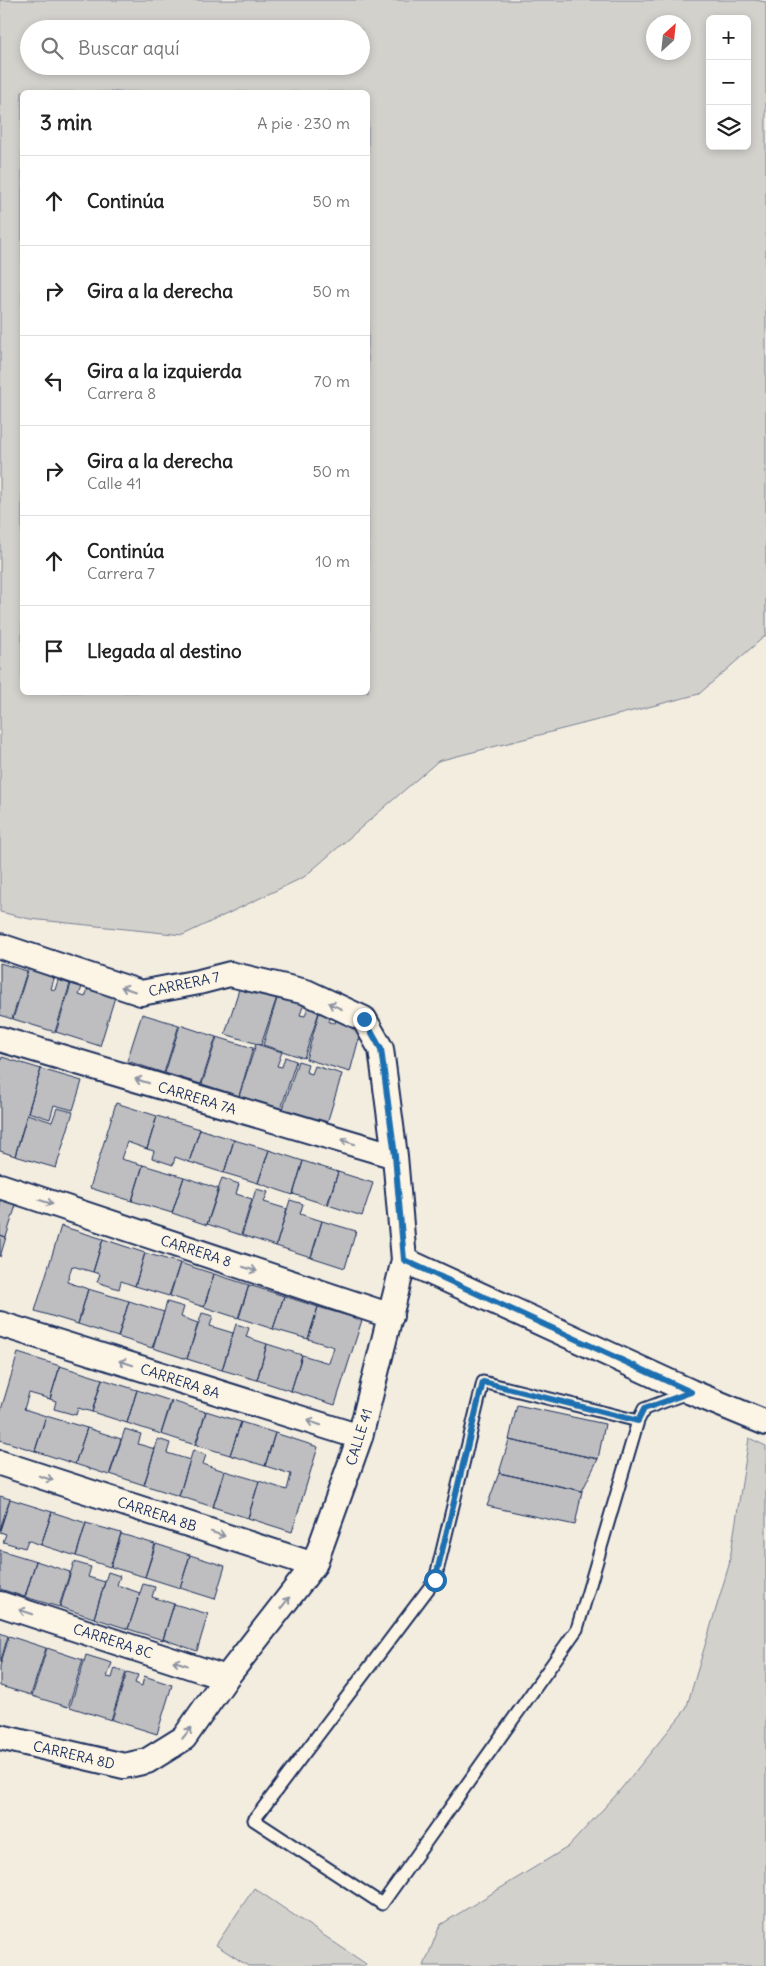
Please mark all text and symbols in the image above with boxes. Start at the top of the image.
north arrow [646,15,691,60]
map controls [706,15,751,150]
button: + [706,15,751,60]
search box [20,20,370,75]
icon: search [38,34,66,62]
text: Buscar aquí [78,36,179,60]
button: − [706,60,751,105]
button: layers [706,105,751,150]
text: 3 min [40,109,92,136]
text: A pie · 230 m [257,113,350,133]
icon: ahead [40,187,68,215]
text: Continúa [87,189,164,213]
text: 50 m [312,191,350,211]
icon: right [40,277,68,305]
text: Gira a la derecha [87,279,233,303]
text: 50 m [312,281,350,301]
text: Gira a la izquierda [87,359,242,383]
icon: left [40,367,68,395]
text: 70 m [314,371,350,391]
text: Carrera 8 [87,383,156,403]
text: Gira a la derecha [87,449,233,473]
icon: right [40,457,68,485]
text: 50 m [312,461,350,481]
text: Calle 41 [87,473,142,493]
text: Continúa [87,539,164,563]
icon: ahead [40,547,68,575]
text: 10 m [315,551,350,571]
text: Carrera 7 [87,563,155,583]
icon: arrive [40,637,68,665]
text: Llegada al destino [87,639,242,663]
street label: CARRERA 7 [147,968,221,1000]
one-way arrow [121,984,136,993]
one-way arrow [328,1000,343,1010]
route end [353,1008,376,1031]
one-way arrow [134,1076,150,1086]
street label: CARRERA 7A [156,1078,238,1118]
one-way arrow [340,1137,356,1147]
one-way arrow [38,1197,54,1207]
street label: CARRERA 8 [158,1231,234,1271]
one-way arrow [242,1265,258,1274]
one-way arrow [118,1358,134,1368]
street label: CARRERA 8A [138,1360,222,1402]
street label: CALLE 41 [342,1406,376,1468]
one-way arrow [306,1417,322,1427]
one-way arrow [38,1474,54,1484]
street label: CARRERA 8B [115,1493,199,1535]
one-way arrow [209,1529,225,1539]
route start [424,1569,447,1592]
one-way arrow [279,1597,290,1610]
one-way arrow [18,1607,34,1617]
street label: CARRERA 8C [71,1620,155,1662]
one-way arrow [173,1658,188,1667]
one-way arrow [181,1726,192,1739]
street label: CARRERA 8D [31,1737,117,1773]

